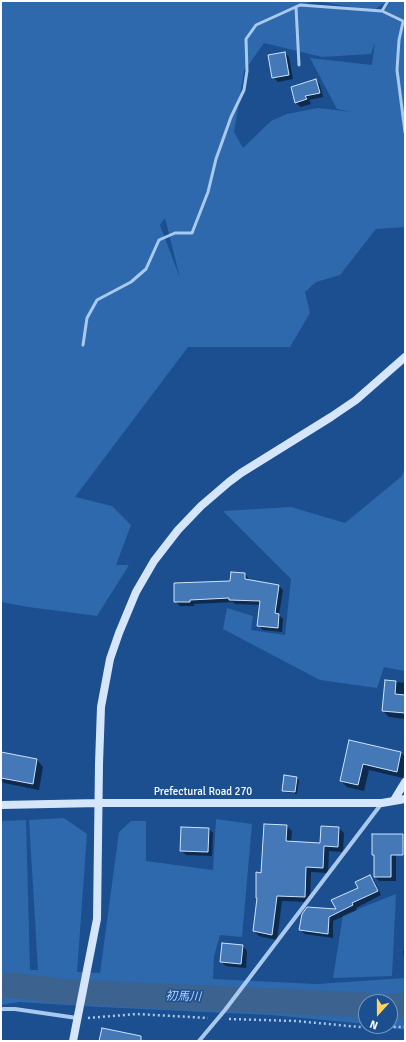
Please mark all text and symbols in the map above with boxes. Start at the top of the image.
street label: Prefectural Road 270 [154,785,252,799]
water label: 初馬川 [165,989,201,1005]
north arrow [358,994,398,1034]
text: N [368,1017,380,1032]

